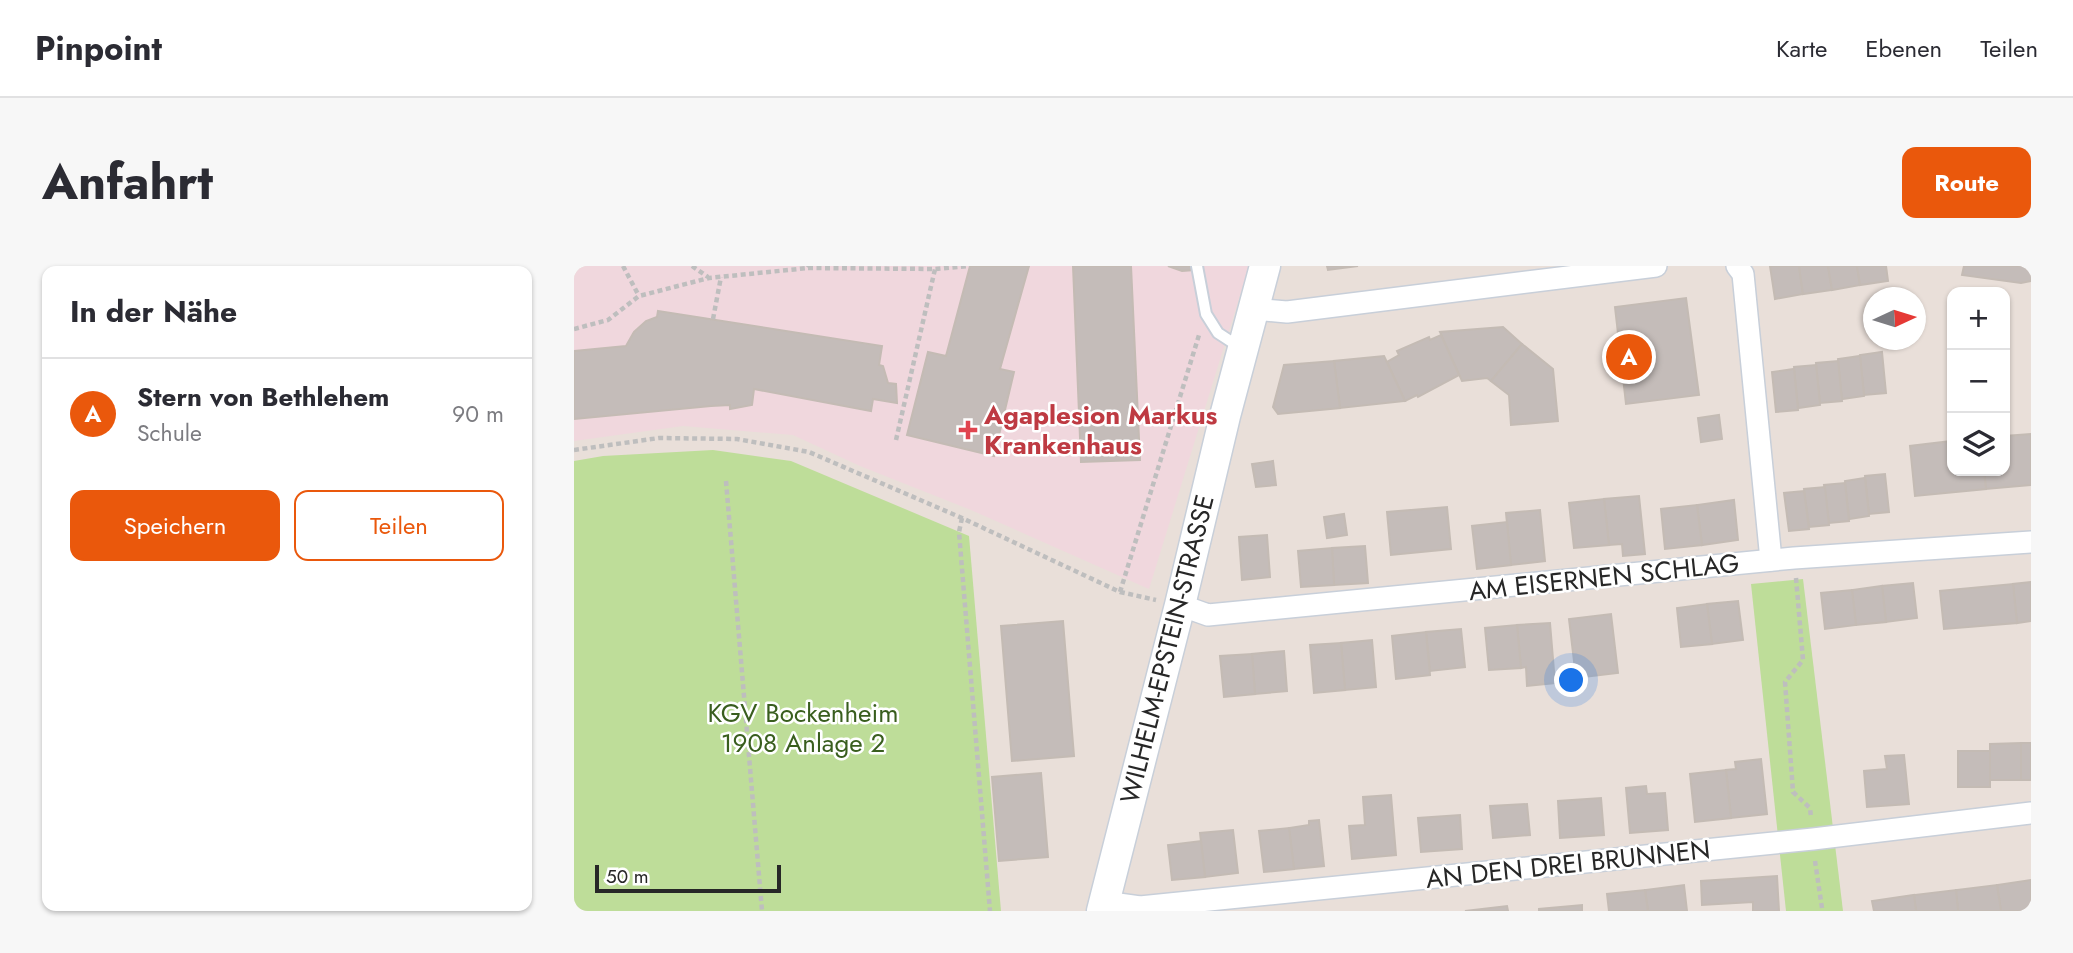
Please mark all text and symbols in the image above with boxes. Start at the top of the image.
text: Pinpoint [35,25,162,72]
text: Karte [1776,31,1827,66]
text: Ebenen [1865,31,1942,66]
text: Teilen [1980,31,2038,66]
text: Anfahrt [42,147,213,217]
button: Route [1902,147,2031,218]
north arrow [1863,287,1926,350]
map controls [1947,287,2010,476]
button: + [1947,287,2010,350]
text: In der Nähe [70,290,237,333]
pin: A [1606,331,1652,383]
button: − [1947,350,2010,413]
text: Stern von Bethlehem [137,378,389,416]
place label: Agaplesion Markus Krankenhaus [983,396,1218,464]
text: A [85,397,101,431]
text: 90 m [452,397,504,431]
button: layers [1947,413,2010,476]
text: Schule [137,416,202,450]
marker: Agaplesion Markus Krankenhaus [958,420,978,440]
button: Speichern [70,490,280,561]
button: Teilen [294,490,504,561]
street label: WILHELM-EPSTEIN-STRASSE [1110,491,1224,807]
street label: AM EISERNEN SCHLAG [1467,544,1741,610]
your location [1554,663,1588,697]
park label: KGV Bockenheim 1908 Anlage 2 [707,694,899,762]
street label: AN DEN DREI BRUNNEN [1424,830,1712,898]
scale bar [595,862,780,894]
text: 50 m [606,863,649,890]

